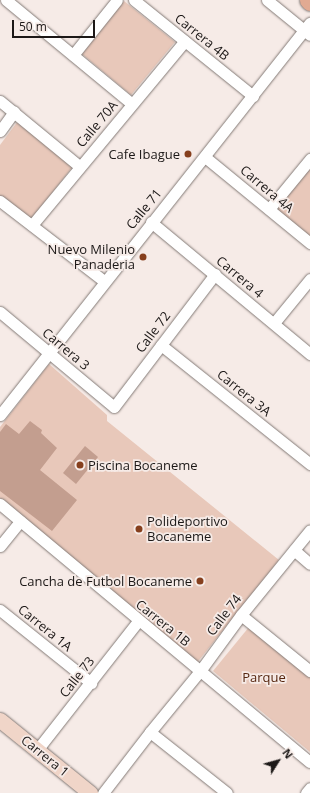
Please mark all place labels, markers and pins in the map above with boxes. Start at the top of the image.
place label: Cafe Ibague [108,146,180,162]
marker: Cafe Ibague [183,149,193,159]
place label: Nuevo Milenio Panaderia [48,242,135,273]
marker: Nuevo Milenio Panaderia [138,252,148,262]
place label: Piscina Bocaneme [88,457,198,473]
marker: Piscina Bocaneme [75,460,85,470]
place label: Polideportivo Bocaneme [147,514,228,545]
marker: Polideportivo Bocaneme [134,524,144,534]
place label: Cancha de Futbol Bocaneme [19,573,192,589]
marker: Cancha de Futbol Bocaneme [195,576,205,586]

